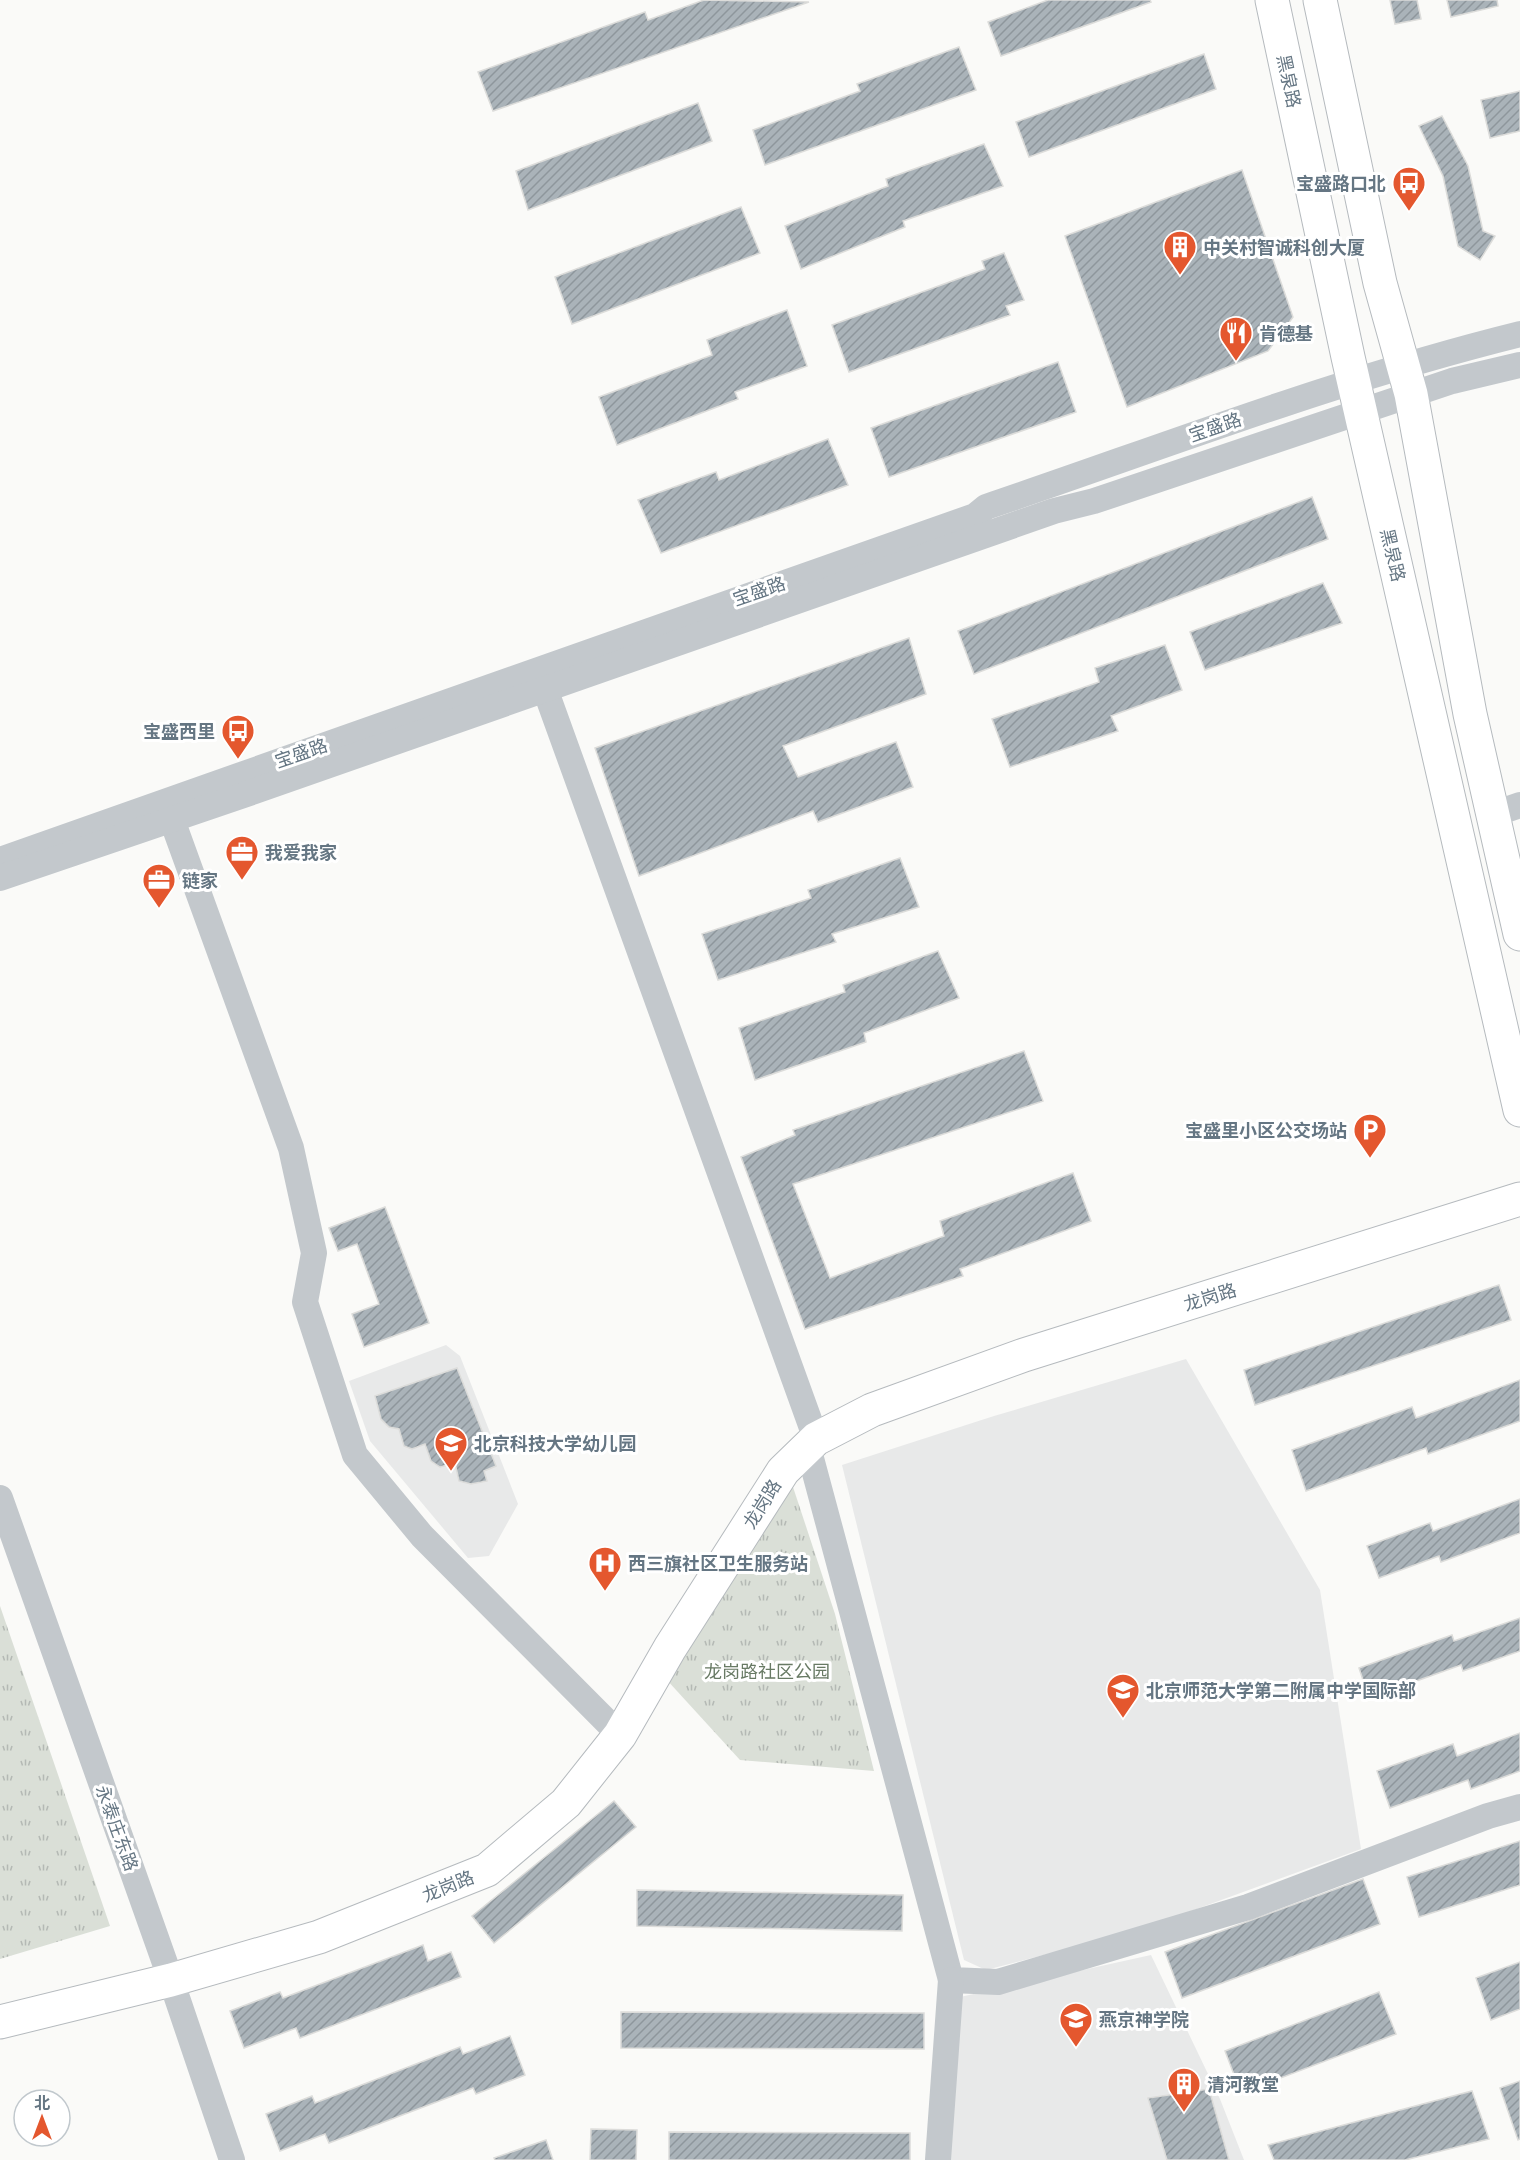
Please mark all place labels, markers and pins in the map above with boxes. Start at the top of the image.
bus stop icon: 宝盛路口北 [1391,165,1427,212]
place label: 宝盛路口北 [1296,172,1386,195]
building icon: 中关村智诚科创大厦 [1162,229,1198,276]
place label: 中关村智诚科创大厦 [1203,236,1365,259]
restaurant icon: 肯德基 [1218,315,1254,362]
place label: 肯德基 [1259,322,1313,345]
bus stop icon: 宝盛西里 [220,713,256,760]
place label: 宝盛西里 [143,720,215,743]
office icon: 我爱我家 [224,834,260,881]
place label: 我爱我家 [265,841,337,864]
office icon: 链家 [141,862,177,909]
place label: 链家 [182,869,218,892]
parking icon: 宝盛里小区公交场站 [1352,1112,1388,1159]
place label: 宝盛里小区公交场站 [1185,1119,1347,1142]
school or university icon: 北京科技大学幼儿园 [433,1425,469,1472]
place label: 北京科技大学幼儿园 [474,1432,636,1455]
hospital icon: 西三旗社区卫生服务站 [587,1545,623,1592]
place label: 西三旗社区卫生服务站 [628,1552,808,1575]
school or university icon: 北京师范大学第二附属中学国际部 [1105,1672,1141,1719]
place label: 北京师范大学第二附属中学国际部 [1146,1679,1416,1702]
school or university icon: 燕京神学院 [1058,2001,1094,2048]
place label: 燕京神学院 [1099,2008,1189,2031]
building icon: 清河教堂 [1166,2066,1202,2113]
place label: 清河教堂 [1207,2073,1279,2096]

